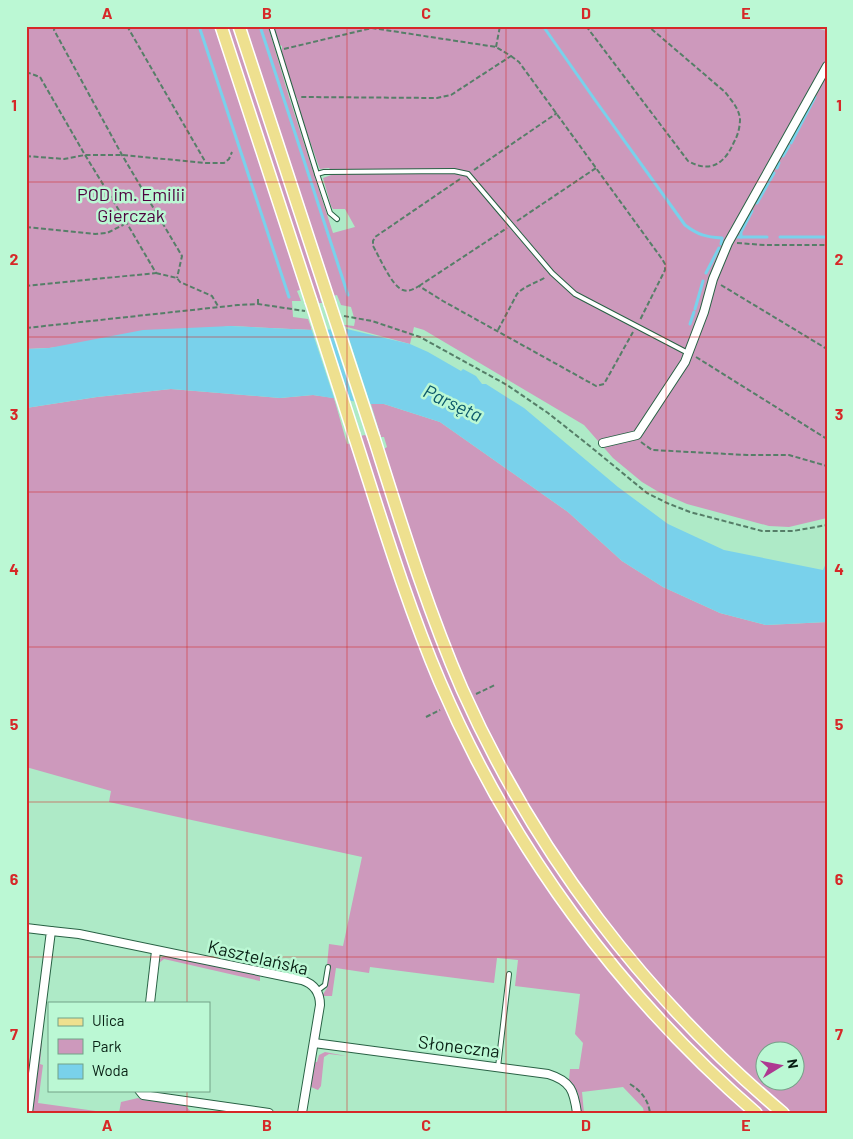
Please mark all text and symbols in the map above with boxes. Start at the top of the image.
text: A [102,3,113,22]
text: B [262,3,272,22]
text: C [421,3,431,22]
text: D [581,3,591,22]
text: E [741,3,751,22]
text: 1 [11,95,17,114]
text: 1 [836,95,842,114]
park label: POD im. Emilii Gierczak [77,183,185,226]
text: 2 [10,249,19,268]
text: 2 [835,249,844,268]
water label: Parsęta [420,379,486,426]
text: 3 [10,404,18,423]
text: 3 [835,404,843,423]
text: 4 [9,559,19,578]
text: 4 [834,559,844,578]
text: 5 [10,714,19,733]
text: 5 [835,714,844,733]
text: 6 [10,869,19,888]
text: 6 [835,869,844,888]
street label: Kasztelańska [206,935,311,979]
legend [48,1002,210,1092]
text: Ulica [92,1011,124,1029]
text: 7 [10,1024,18,1043]
text: 7 [835,1024,843,1043]
street label: Słoneczna [417,1030,501,1062]
text: Park [92,1037,122,1055]
north arrow [756,1042,806,1092]
text: N [784,1058,802,1070]
text: Woda [92,1061,128,1079]
text: A [102,1115,113,1134]
text: B [262,1115,272,1134]
text: C [421,1115,431,1134]
text: D [581,1115,591,1134]
text: E [741,1115,751,1134]

